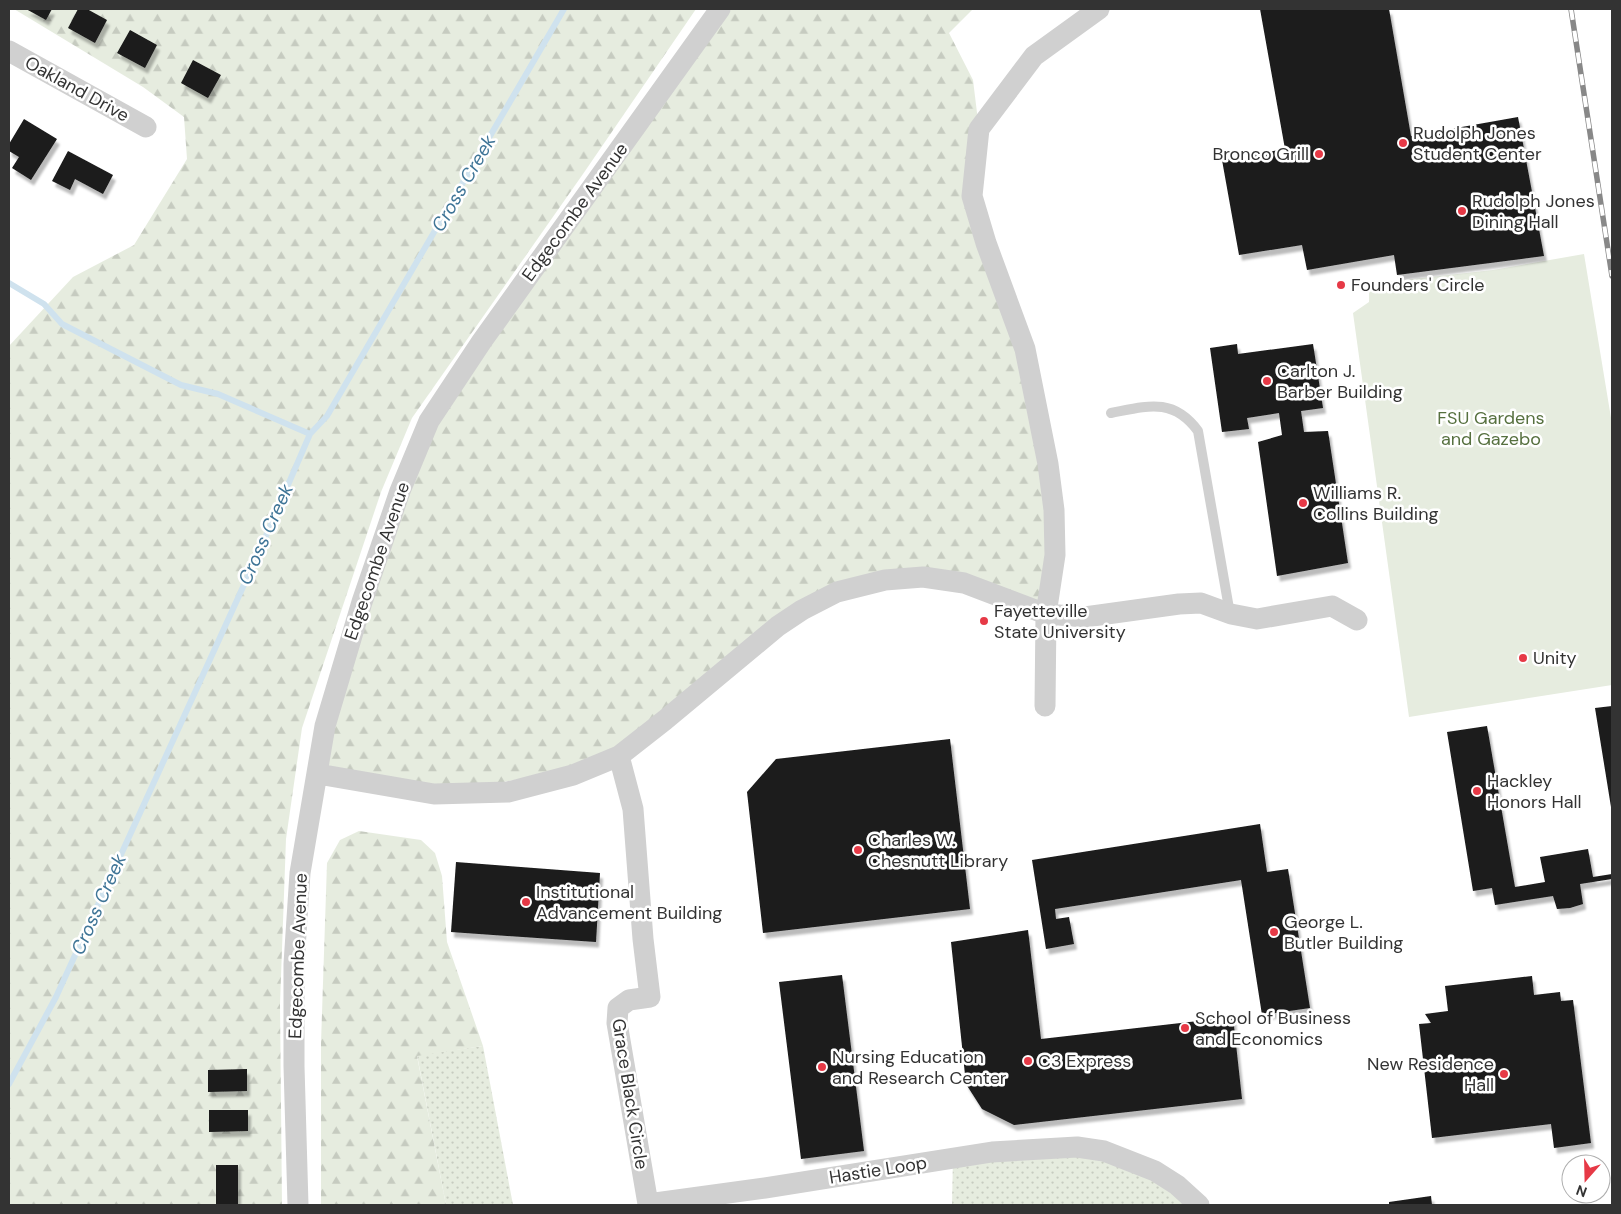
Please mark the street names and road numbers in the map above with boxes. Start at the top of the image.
street label: Oakland Drive [21,50,133,128]
street label: Edgecombe Avenue [517,138,633,286]
street label: Edgecombe Avenue [339,479,415,643]
street label: Edgecombe Avenue [283,873,313,1039]
street label: Grace Black Circle [606,1017,654,1171]
street label: Hastie Loop [827,1150,929,1190]

